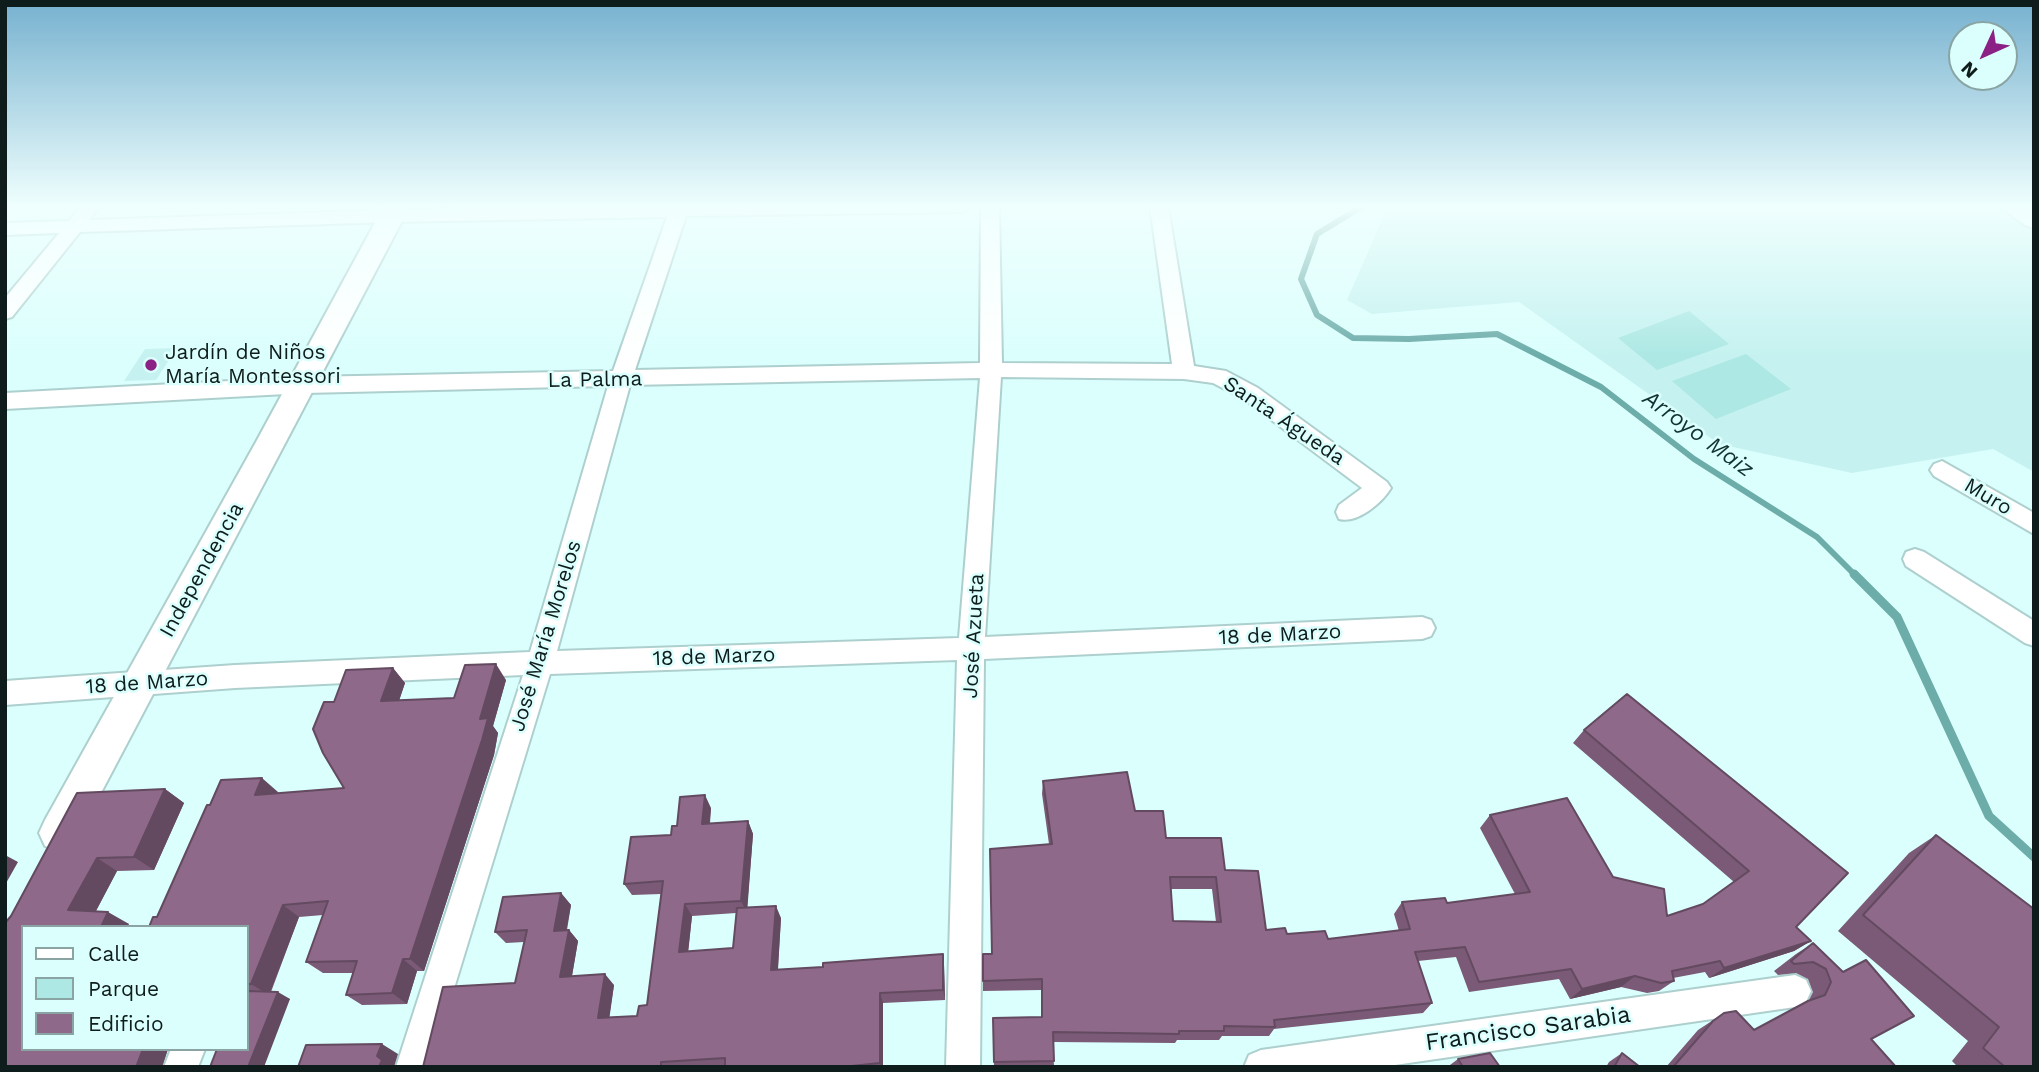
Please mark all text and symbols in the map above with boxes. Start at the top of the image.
north arrow [1948,21,2018,91]
text: N [1956,57,1982,83]
place label: Jardín de Niños María Montessori [165,340,341,390]
marker: Jardín de Niños María Montessori [143,357,159,373]
street label: La Palma [547,367,643,393]
street label: Santa Águeda [1219,371,1349,471]
water label: Arroyo Maiz [1637,385,1759,483]
street label: Muro [1959,473,2017,521]
street label: Independencia [155,498,249,642]
street label: José María Morelos [505,537,587,735]
street label: José Azueta [958,573,990,699]
street label: 18 de Marzo [1218,619,1342,651]
street label: 18 de Marzo [652,642,776,672]
street label: 18 de Marzo [85,666,209,700]
legend [21,925,248,1051]
text: Calle [88,941,139,966]
text: Parque [88,976,159,1001]
street label: Francisco Sarabia [1424,1000,1632,1058]
text: Edificio [88,1011,164,1036]

